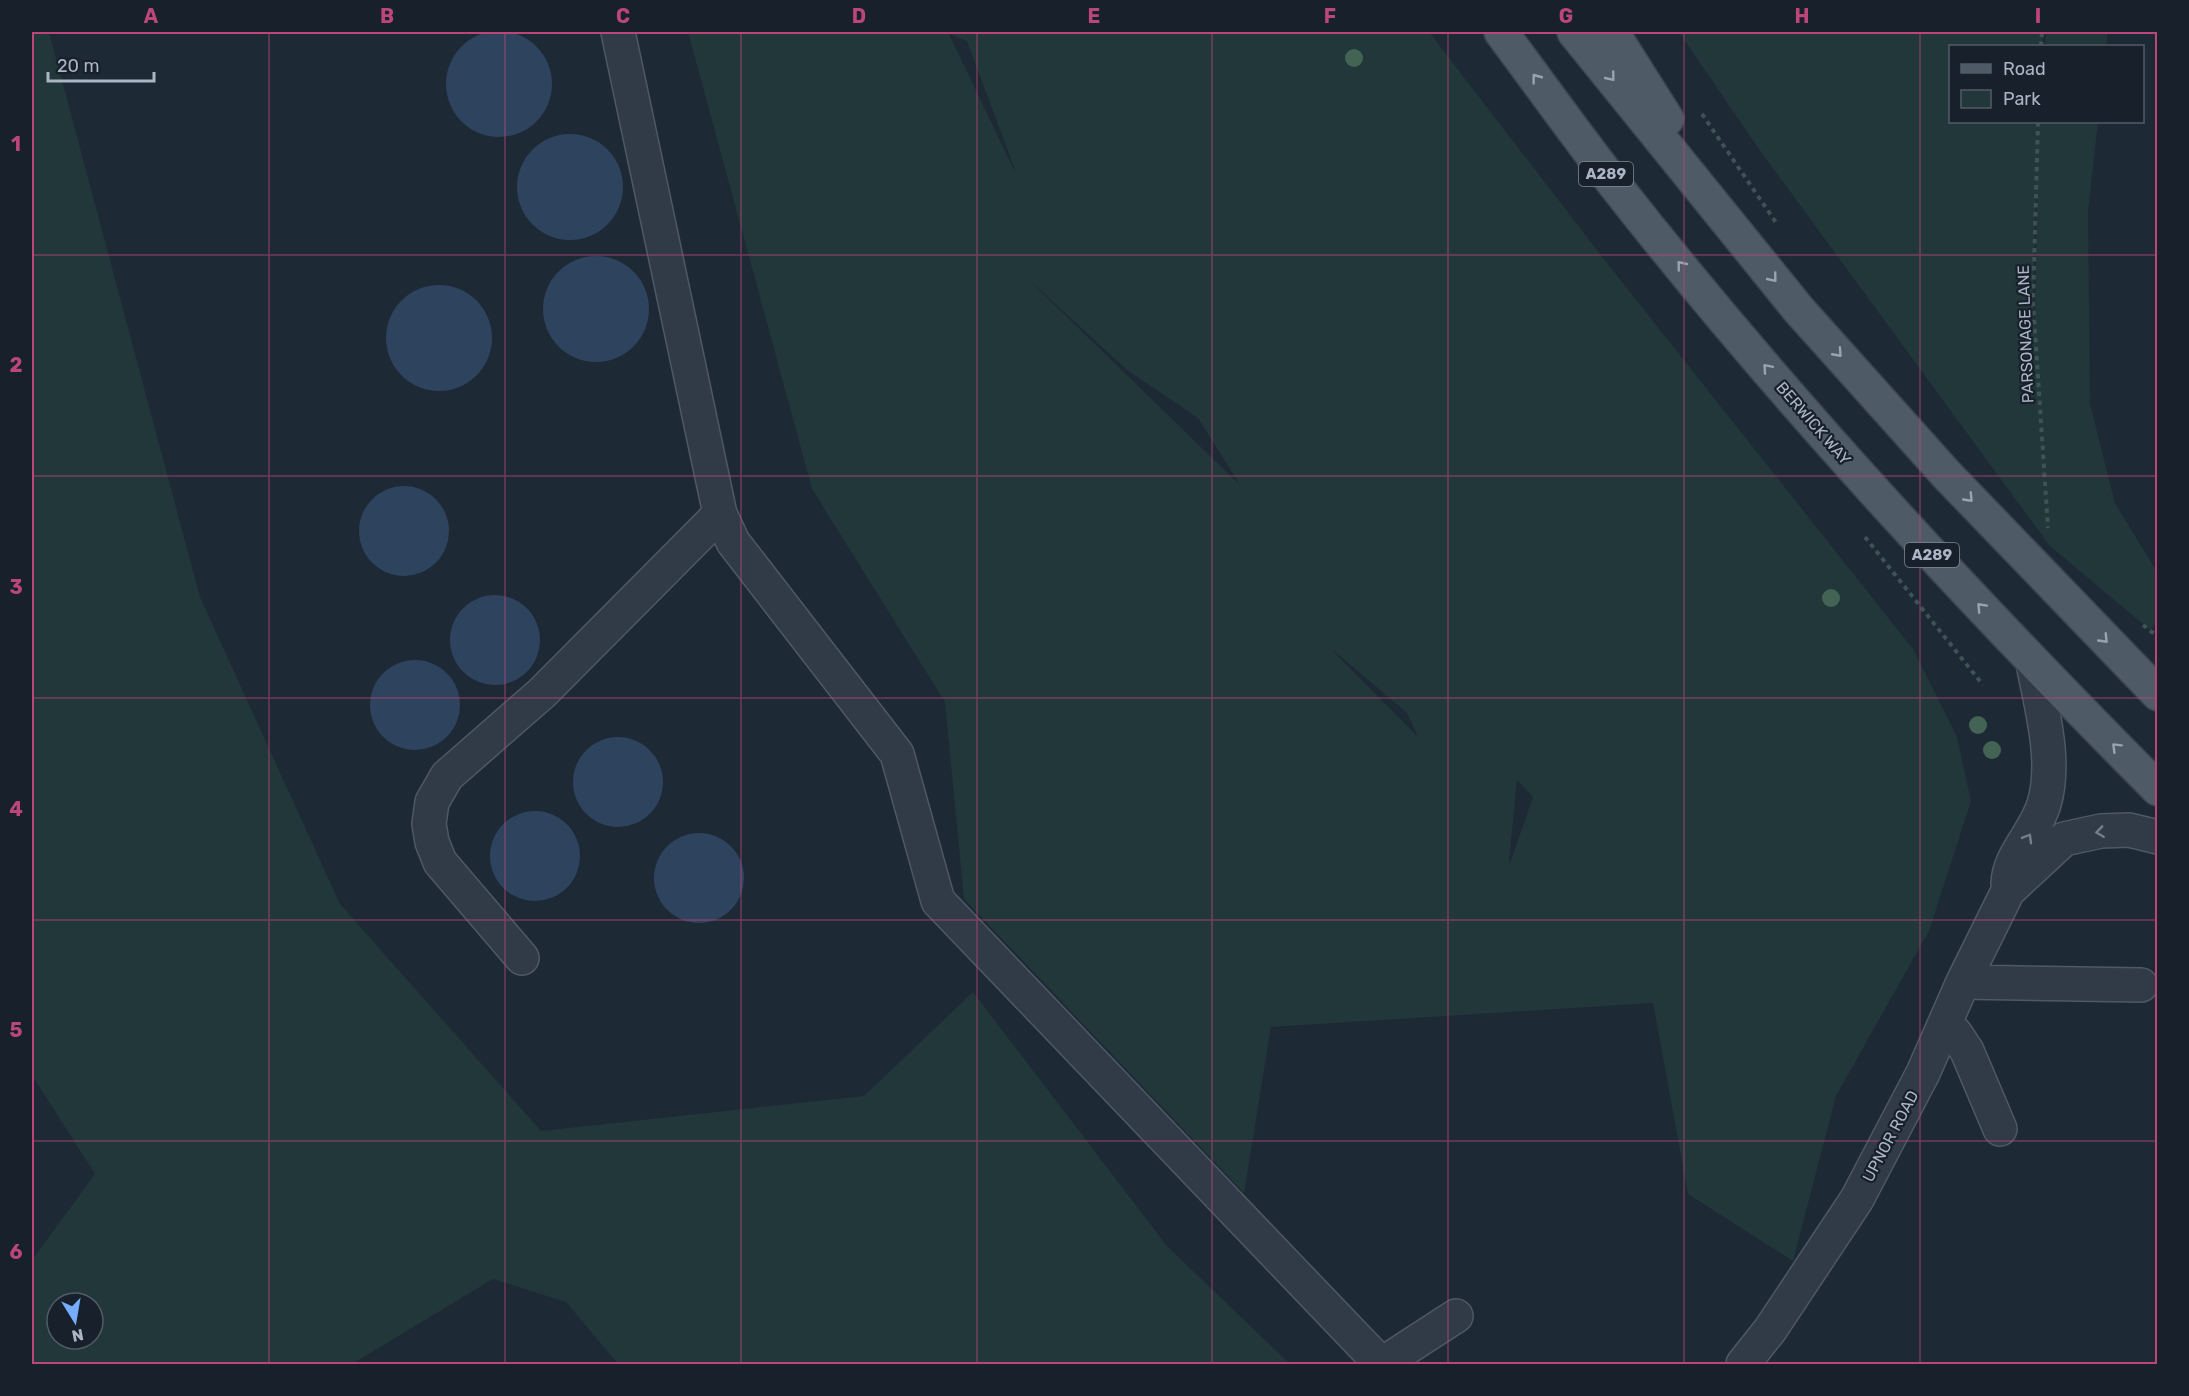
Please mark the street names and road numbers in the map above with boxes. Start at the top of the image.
road number: A289 [1579,162,1633,186]
street label: PARSONAGE LANE [2014,265,2037,403]
street label: BERWICK WAY [1772,378,1855,469]
road number: A289 [1905,543,1959,567]
street label: UPNOR ROAD [1858,1087,1922,1185]

